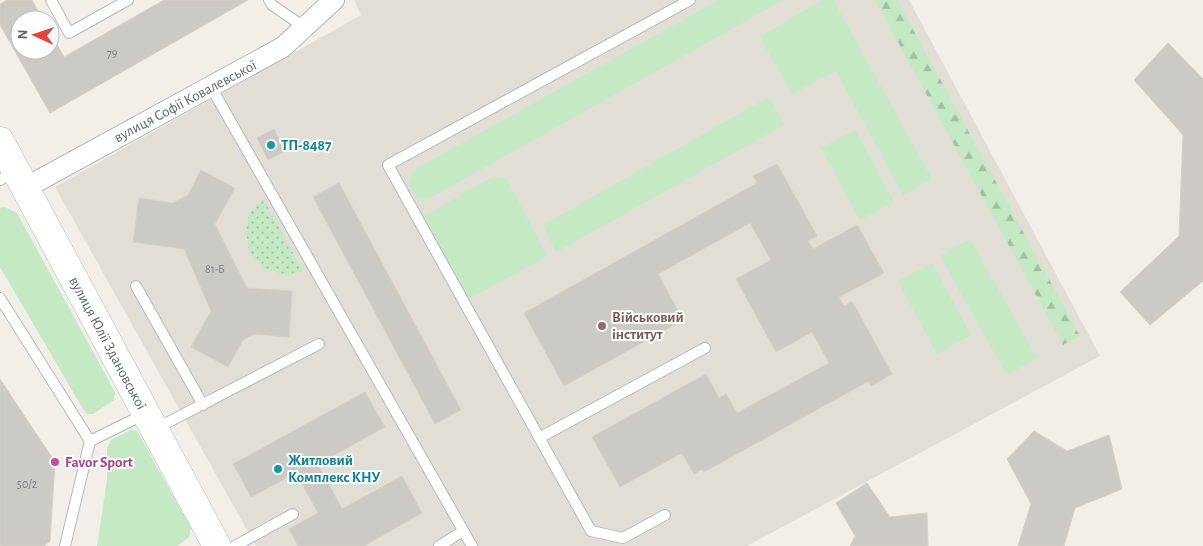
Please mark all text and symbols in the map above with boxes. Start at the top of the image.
north arrow [10,10,60,60]
text: N [16,29,30,40]
house number: 79 [107,47,118,59]
street label: вулиця Софії Ковалевської [112,57,259,145]
place label: ТП-8487 [281,138,332,153]
marker: ТП-8487 [265,139,277,151]
house number: 81-Б [205,263,225,275]
street label: вулиця Юлії Здановської [66,274,149,412]
place label: Військовий інститут [612,310,684,342]
marker: Військовий інститут [596,320,608,332]
place label: Житловий Комплекс КНУ [288,453,381,485]
place label: Favor Sport [65,455,133,470]
marker: Favor Sport [49,456,61,468]
marker: Житловий Комплекс КНУ [272,463,284,475]
house number: 50/2 [17,478,38,490]

